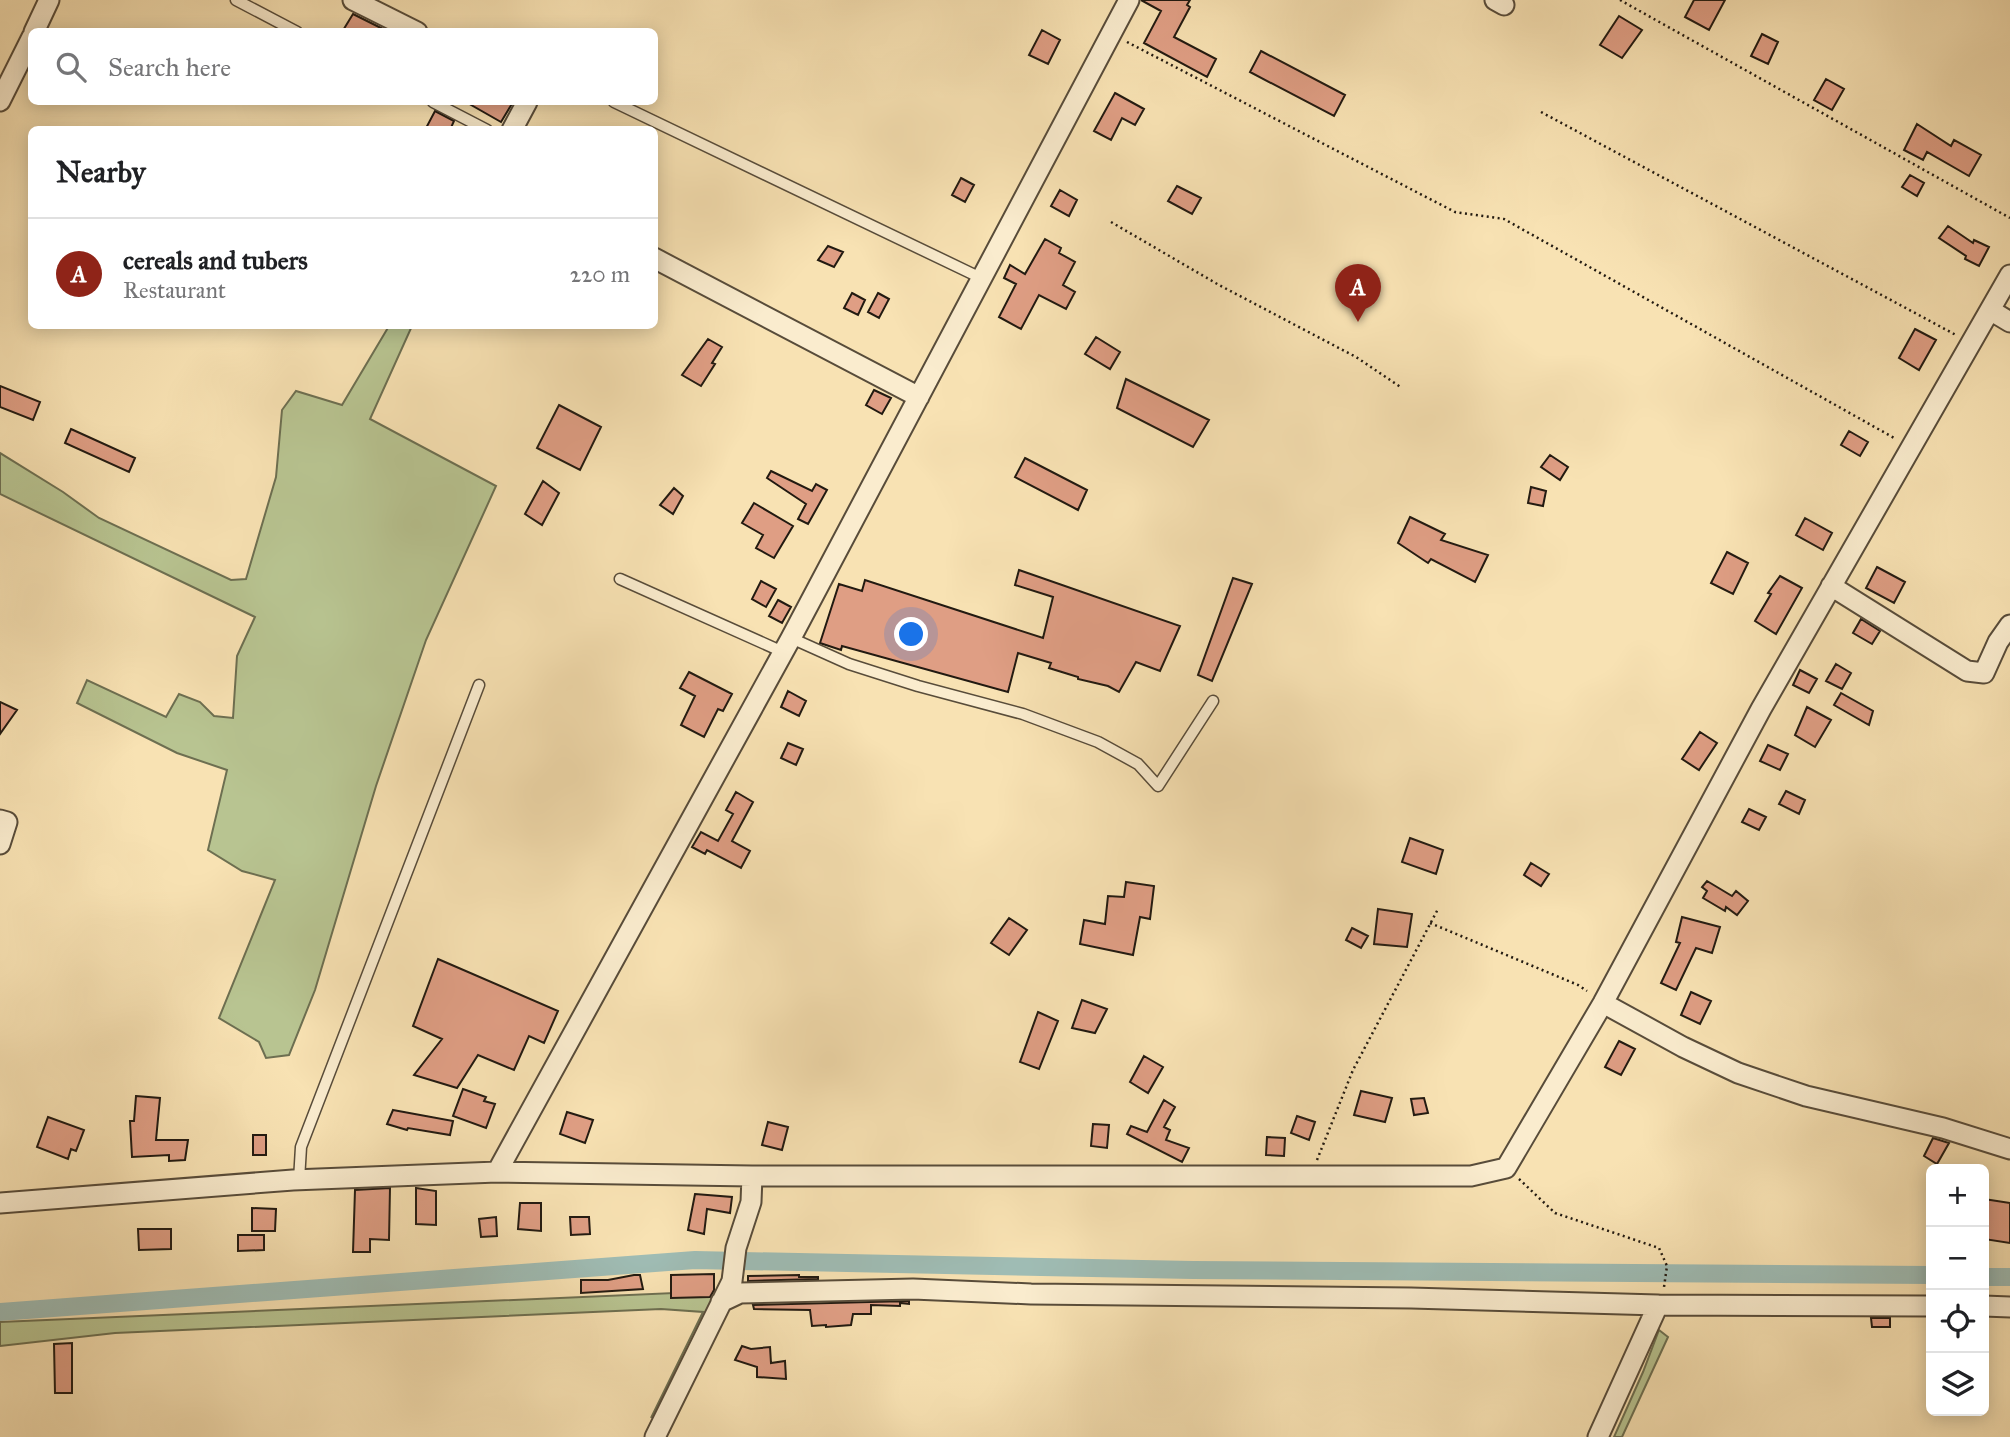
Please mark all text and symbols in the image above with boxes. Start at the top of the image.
search box [28,28,658,105]
icon: search [52,48,90,86]
text: Search here [108,51,231,83]
text: Nearby [56,154,146,190]
text: cereals and tubers [123,244,308,276]
text: A [71,260,87,288]
text: 220 m [570,260,630,288]
pin: A [1335,264,1381,322]
text: Restaurant [123,276,226,304]
your location [894,617,928,651]
map controls [1926,1164,1989,1416]
button: + [1926,1164,1989,1227]
button: − [1926,1227,1989,1290]
button: locate [1926,1290,1989,1353]
button: layers [1926,1353,1989,1416]

